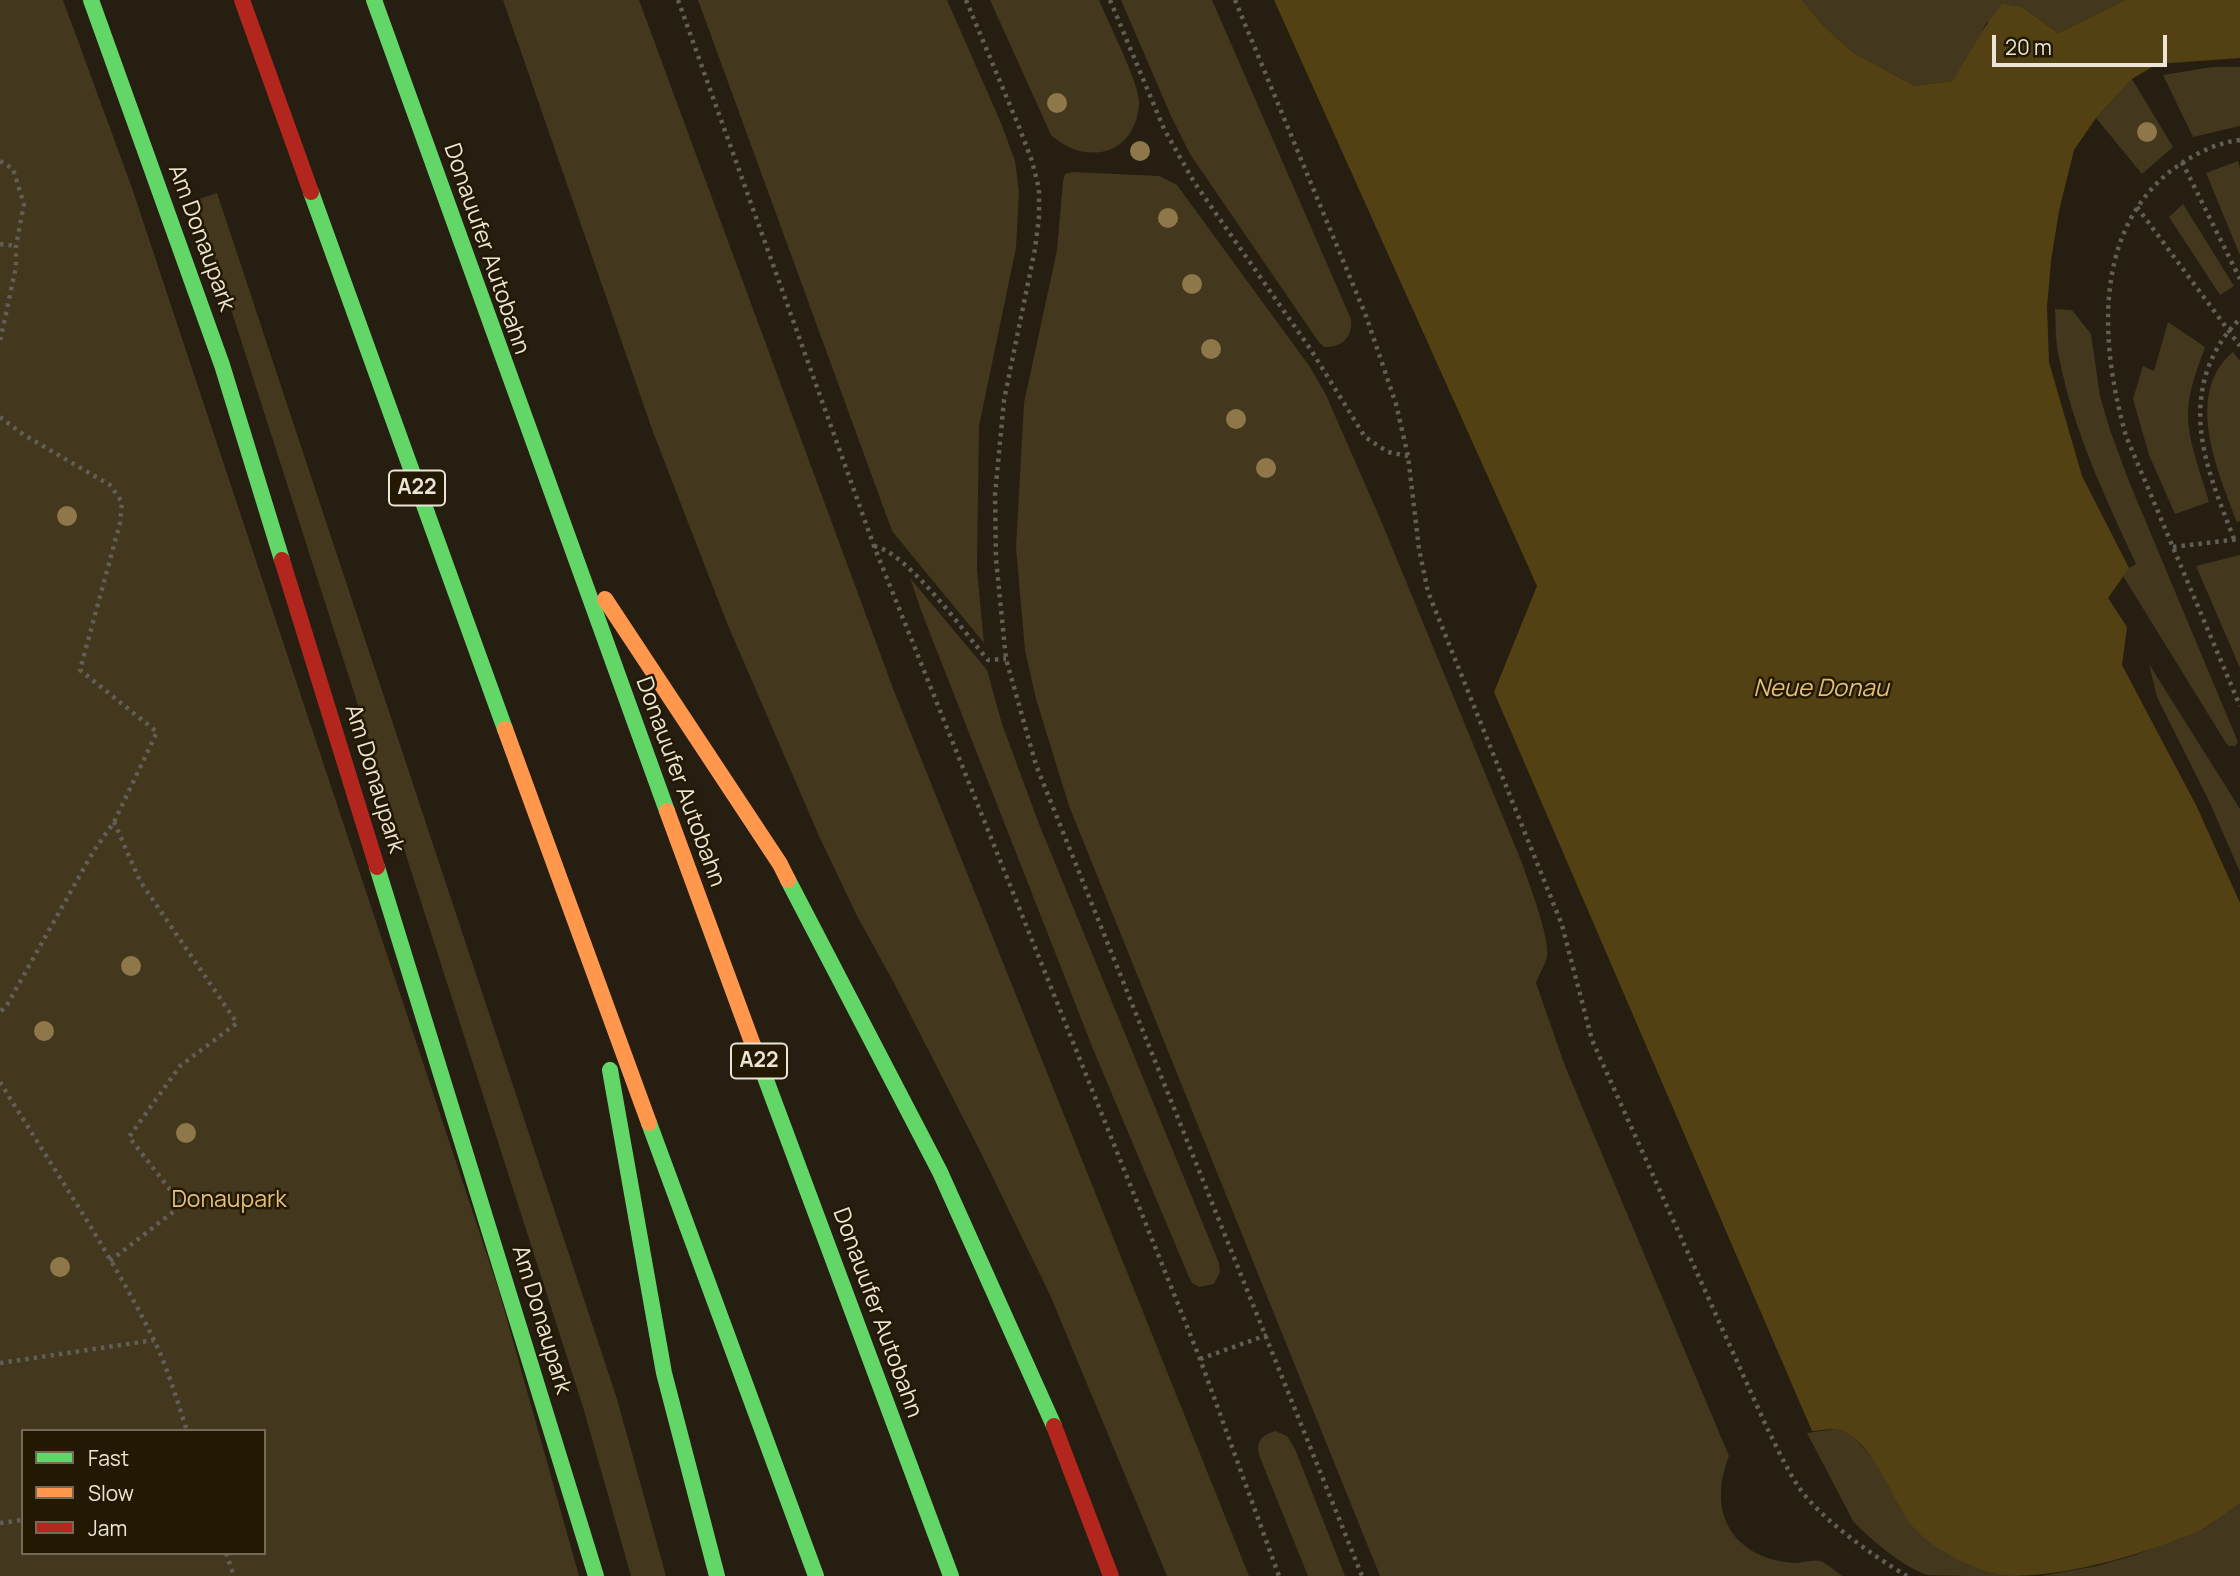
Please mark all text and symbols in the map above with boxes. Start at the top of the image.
scale bar [1995,21,2170,65]
text: 20 m [2005,33,2052,61]
street label: Donauufer Autobahn [437,140,535,358]
street label: Am Donaupark [162,161,240,315]
road number: A22 [389,470,445,505]
street label: Donauufer Autobahn [629,673,731,891]
water label: Neue Donau [1753,675,1889,703]
street label: Am Donaupark [338,701,410,857]
road number: A22 [731,1044,787,1078]
park label: Donaupark [171,1187,287,1215]
street label: Donauufer Autobahn [826,1204,928,1422]
street label: Am Donaupark [505,1242,577,1398]
legend [21,1429,266,1555]
text: Fast [88,1444,129,1472]
text: Slow [88,1479,134,1507]
text: Jam [88,1514,127,1542]

